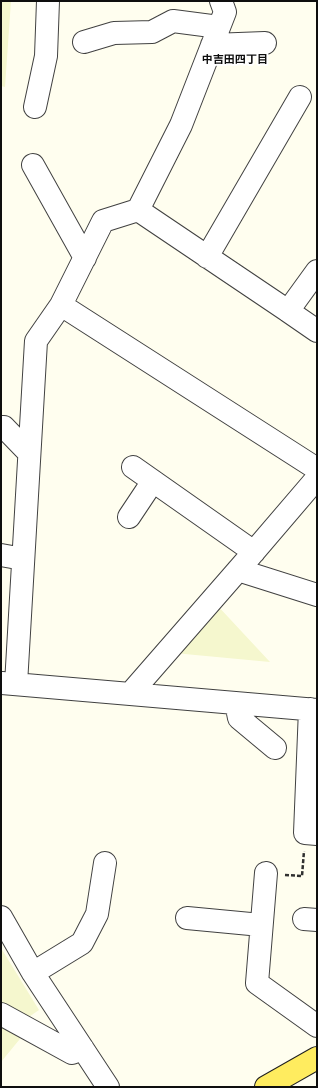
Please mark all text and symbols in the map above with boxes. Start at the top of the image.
district label: 中吉田四丁目 [202,53,268,67]

